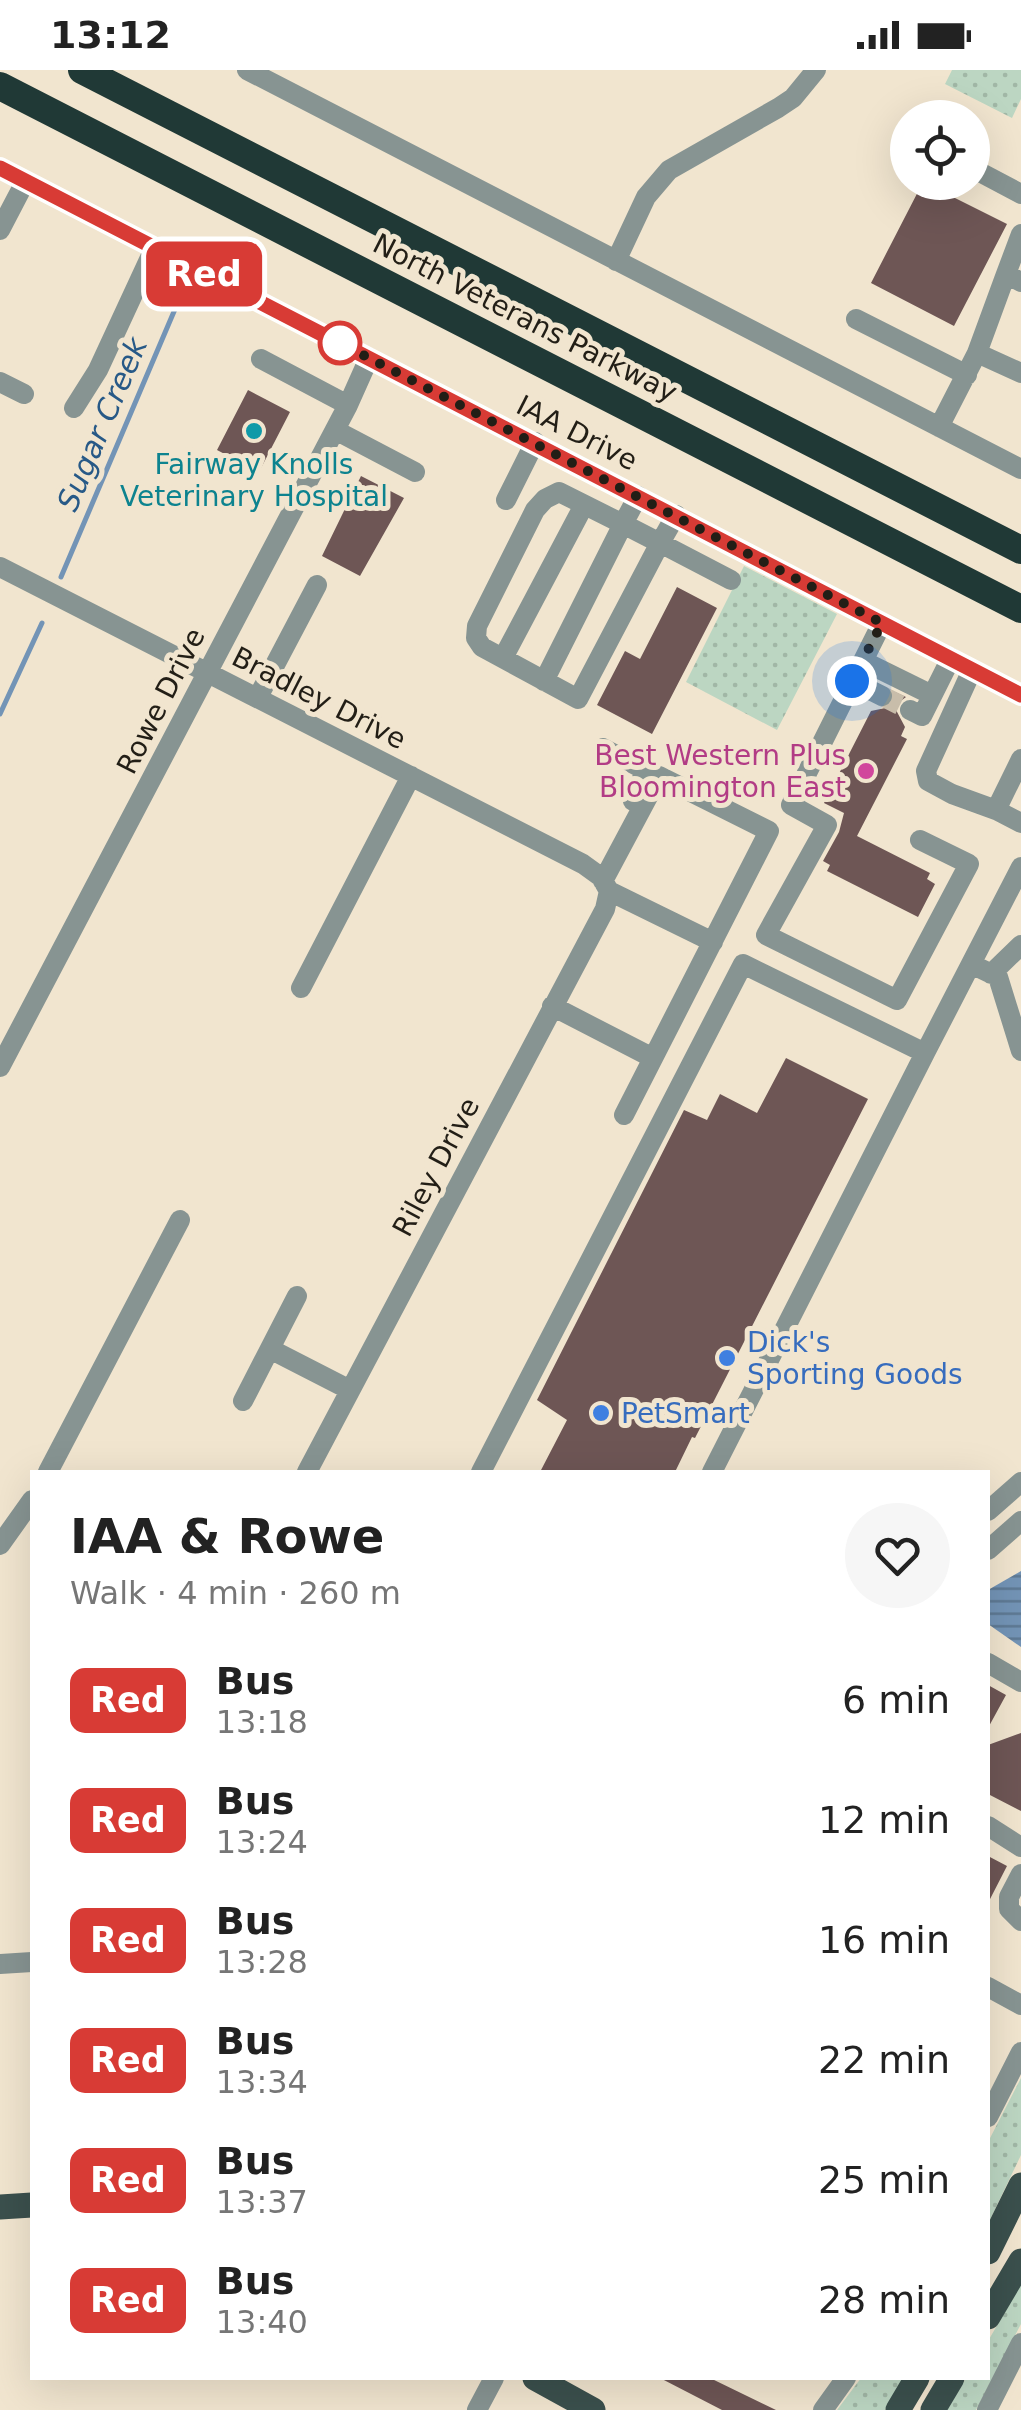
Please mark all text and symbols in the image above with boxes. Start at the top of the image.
text: 13:12 [50,13,171,57]
map controls [890,100,990,200]
button: locate [890,100,990,200]
street label: North Veterans Parkway [368,227,682,409]
line badge: Red [146,242,262,306]
text: Red [166,254,242,294]
unlabelled marker [319,322,361,364]
water label: Sugar Creek [50,331,155,516]
street label: IAA Drive [511,389,643,477]
marker: Fairway Knolls Veterinary Hospital [243,420,265,442]
place label: Fairway Knolls Veterinary Hospital [120,448,388,513]
street label: Rowe Drive [110,623,212,779]
street label: Bradley Drive [227,640,411,756]
your location [827,656,877,706]
place label: Best Western Plus Bloomington East [594,739,846,804]
marker: Best Western Plus Bloomington East [855,760,877,782]
street label: Riley Drive [386,1092,486,1242]
place label: Dick's Sporting Goods [747,1326,963,1391]
marker: Dick's Sporting Goods [716,1347,738,1369]
place label: PetSmart [621,1397,750,1430]
marker: PetSmart [590,1402,612,1424]
button: heart [845,1503,950,1608]
text: IAA & Rowe [70,1508,384,1564]
text: Walk · 4 min · 260 m [70,1574,401,1612]
text: Bus [216,1659,294,1703]
text: 6 min [842,1678,950,1722]
text: Red [90,1680,166,1720]
text: 13:18 [216,1703,308,1741]
text: Bus [216,1779,294,1823]
text: 12 min [818,1798,950,1842]
text: Red [90,1800,166,1840]
text: 13:24 [216,1823,308,1861]
text: Bus [216,1899,294,1943]
text: 16 min [818,1918,950,1962]
text: Red [90,1920,166,1960]
text: 13:28 [216,1943,308,1981]
text: Bus [216,2019,294,2063]
text: 22 min [818,2038,950,2082]
text: Red [90,2040,166,2080]
text: 13:34 [216,2063,308,2101]
text: Bus [216,2139,294,2183]
text: 25 min [818,2158,950,2202]
text: Red [90,2160,166,2200]
text: 13:37 [216,2183,308,2221]
text: Bus [216,2259,294,2303]
text: 28 min [818,2278,950,2322]
text: Red [90,2280,166,2320]
text: 13:40 [216,2303,308,2341]

